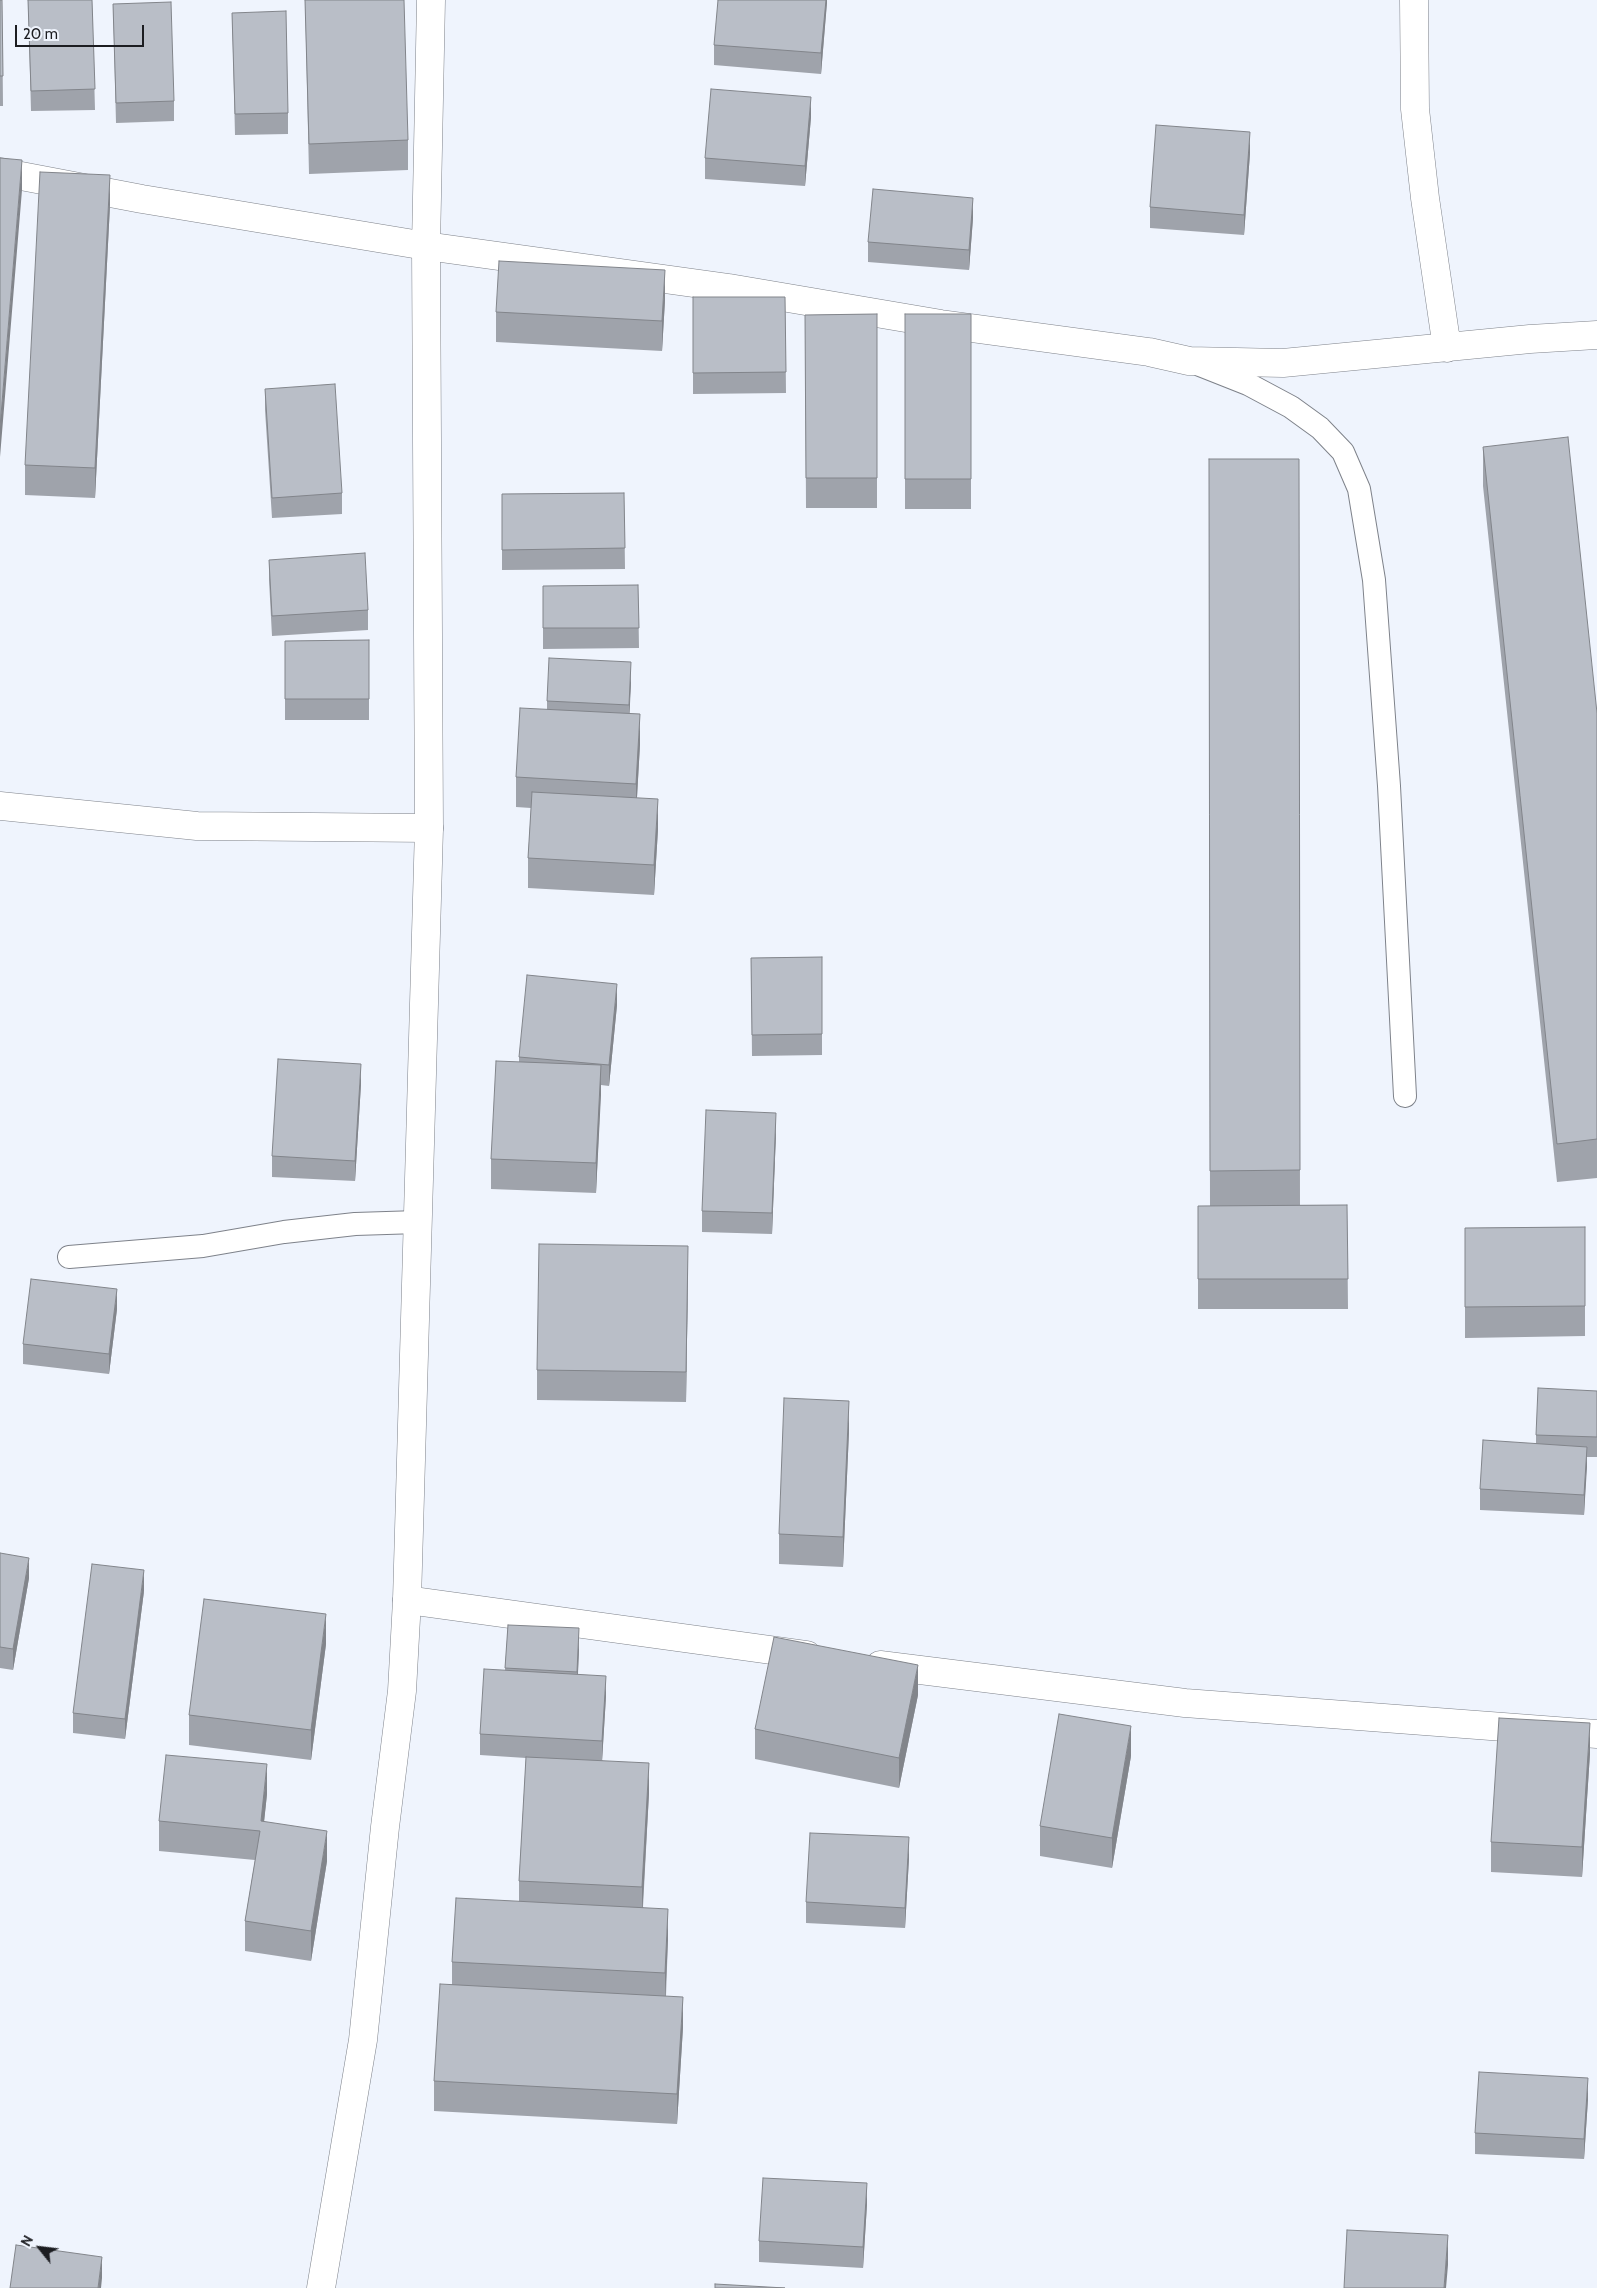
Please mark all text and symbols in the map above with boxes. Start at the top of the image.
scale bar [18,15,146,47]
text: 20 m [23,25,58,43]
north arrow [15,2223,65,2273]
text: N [17,2232,37,2249]

